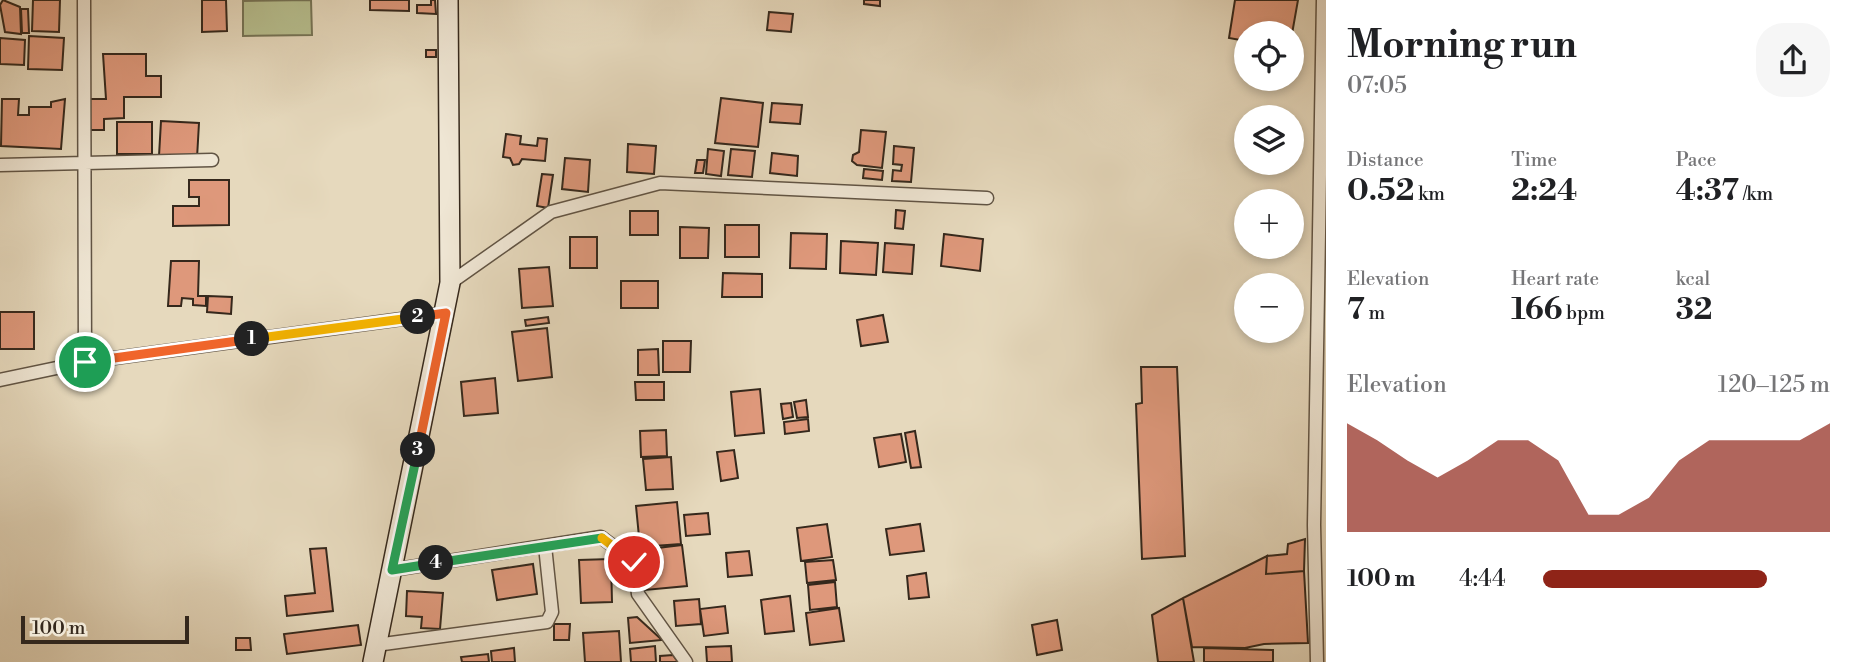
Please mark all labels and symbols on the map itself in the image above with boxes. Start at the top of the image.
pin: 2 [400,300,436,334]
pin: 1 [234,322,270,356]
pin [55,332,115,392]
pin: 3 [400,433,436,468]
pin [604,532,664,592]
pin: 4 [418,546,453,580]
scale bar [21,613,189,645]

